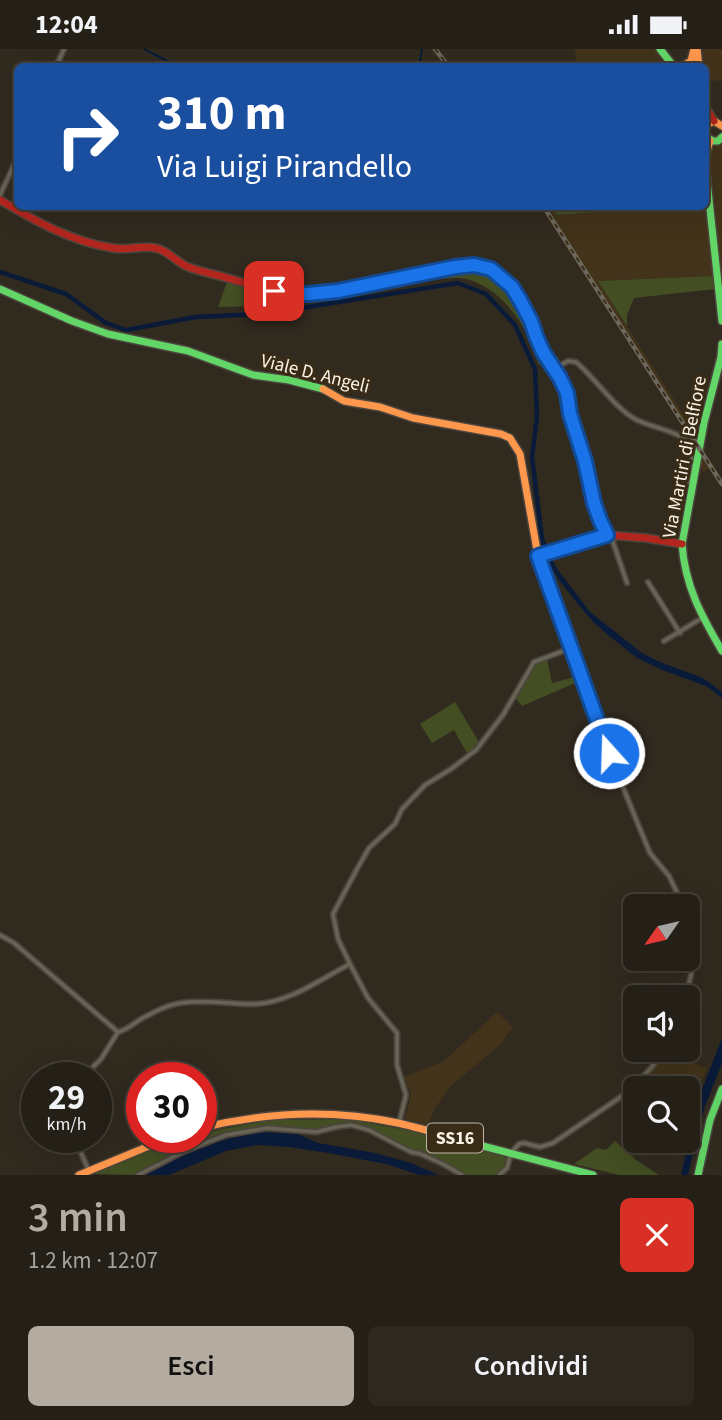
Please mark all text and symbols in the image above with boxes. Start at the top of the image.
text: 12:04 [35,6,98,43]
text: 310 m [157,79,286,149]
icon: right [42,91,133,182]
text: Via Luigi Pirandello [157,144,412,190]
pin [244,261,304,321]
icon: arrive [255,272,293,310]
street label: Viale D. Angeli [258,347,372,401]
street label: Via Martiri di Belfiore [656,374,714,540]
position arrow [572,716,646,790]
north arrow [623,894,700,971]
map controls [623,894,700,1153]
button: sound [623,985,700,1062]
speed limit sign: 30 [126,1062,217,1153]
text: 29 [48,1073,85,1123]
button: search [623,1076,700,1153]
text: km/h [47,1112,86,1137]
road number: SS16 [427,1123,483,1153]
text: 3 min [28,1188,128,1248]
button: close [620,1198,694,1272]
text: 1.2 km · 12:07 [28,1244,158,1277]
button: Esci [28,1326,354,1406]
button: Condividi [368,1326,694,1406]

